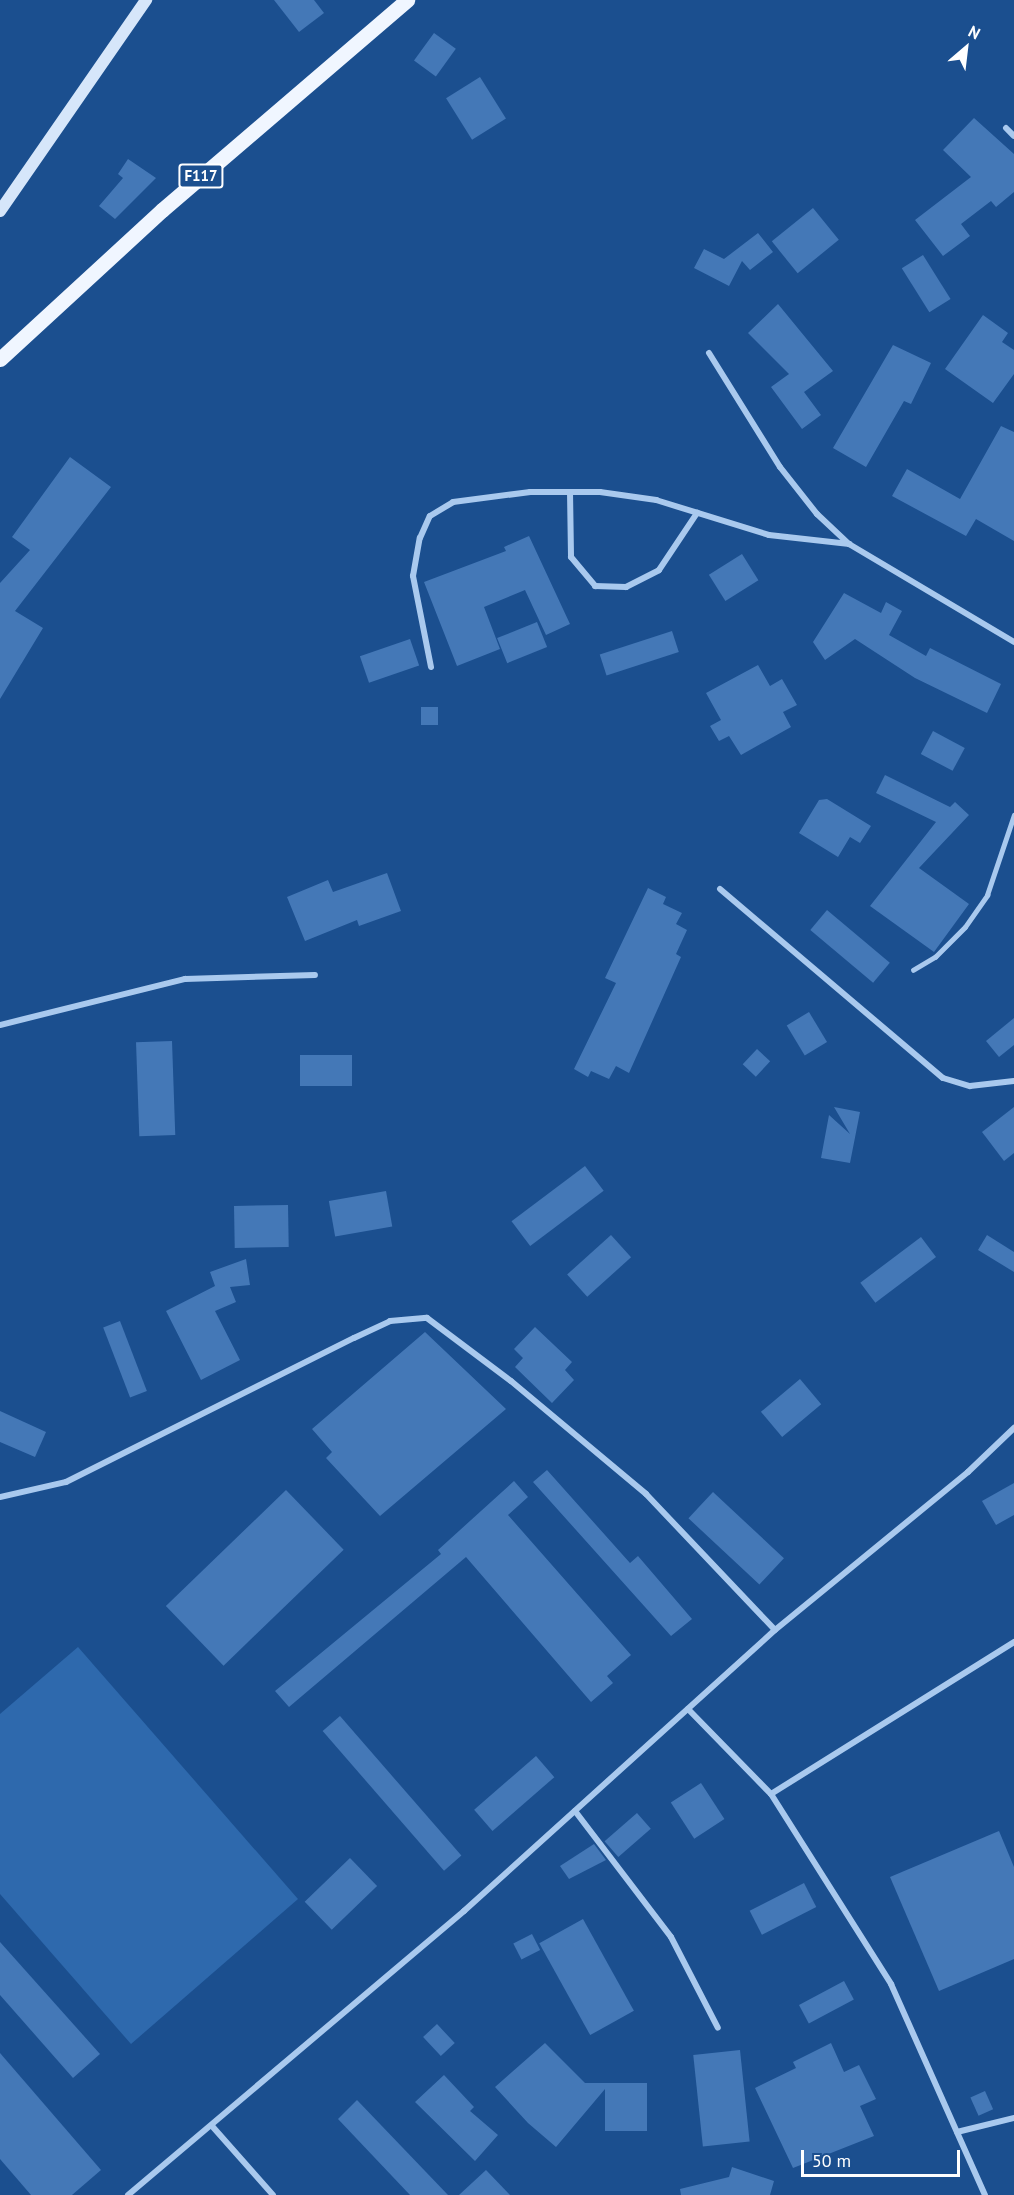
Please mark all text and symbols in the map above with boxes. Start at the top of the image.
north arrow [936,18,996,78]
text: N [965,21,984,43]
road number: F117 [177,164,225,188]
scale bar [804,2138,963,2176]
text: 50 m [812,2149,851,2172]

